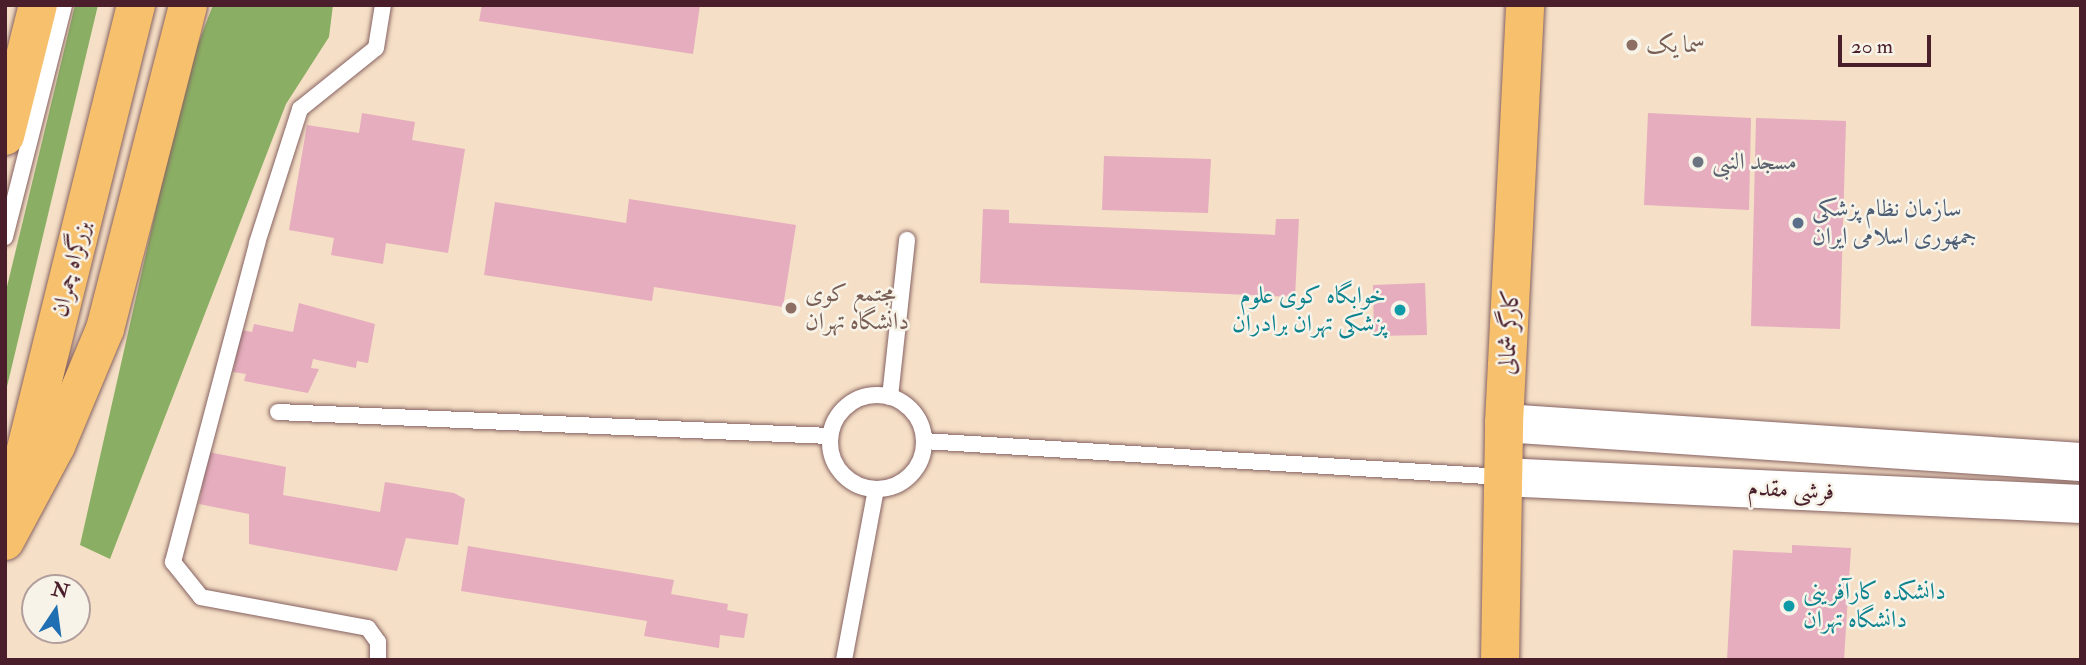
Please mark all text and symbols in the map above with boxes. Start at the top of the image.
scale bar [1841,21,1934,65]
place label: سما یک [1646,31,1705,59]
text: 20 m [1851,33,1893,60]
marker: سما یک [1624,37,1640,53]
place label: مسجد النبی [1712,148,1797,176]
marker: مسجد النبی [1690,154,1706,170]
place label: سازمان نظام پزشکی جمهوری اسلامی ایران [1812,195,1977,251]
marker: سازمان نظام پزشکی جمهوری اسلامی ایران [1790,215,1806,231]
street label: بزرگراه چمران [45,218,97,320]
place label: مجتمع کوی دانشگاه تهران [805,280,909,336]
place label: خوابگاه کوی علوم پزشکی تهران برادران [1232,282,1386,338]
street label: کارگر شمالی [1492,288,1526,376]
marker: مجتمع کوی دانشگاه تهران [783,300,799,316]
marker: خوابگاه کوی علوم پزشکی تهران برادران [1392,302,1408,318]
street label: فرشی مقدم [1747,473,1835,507]
north arrow [21,574,91,644]
text: N [49,577,71,604]
place label: دانشکده کارآفرینی دانشگاه تهران [1803,578,1946,634]
marker: دانشکده کارآفرینی دانشگاه تهران [1781,598,1797,614]

